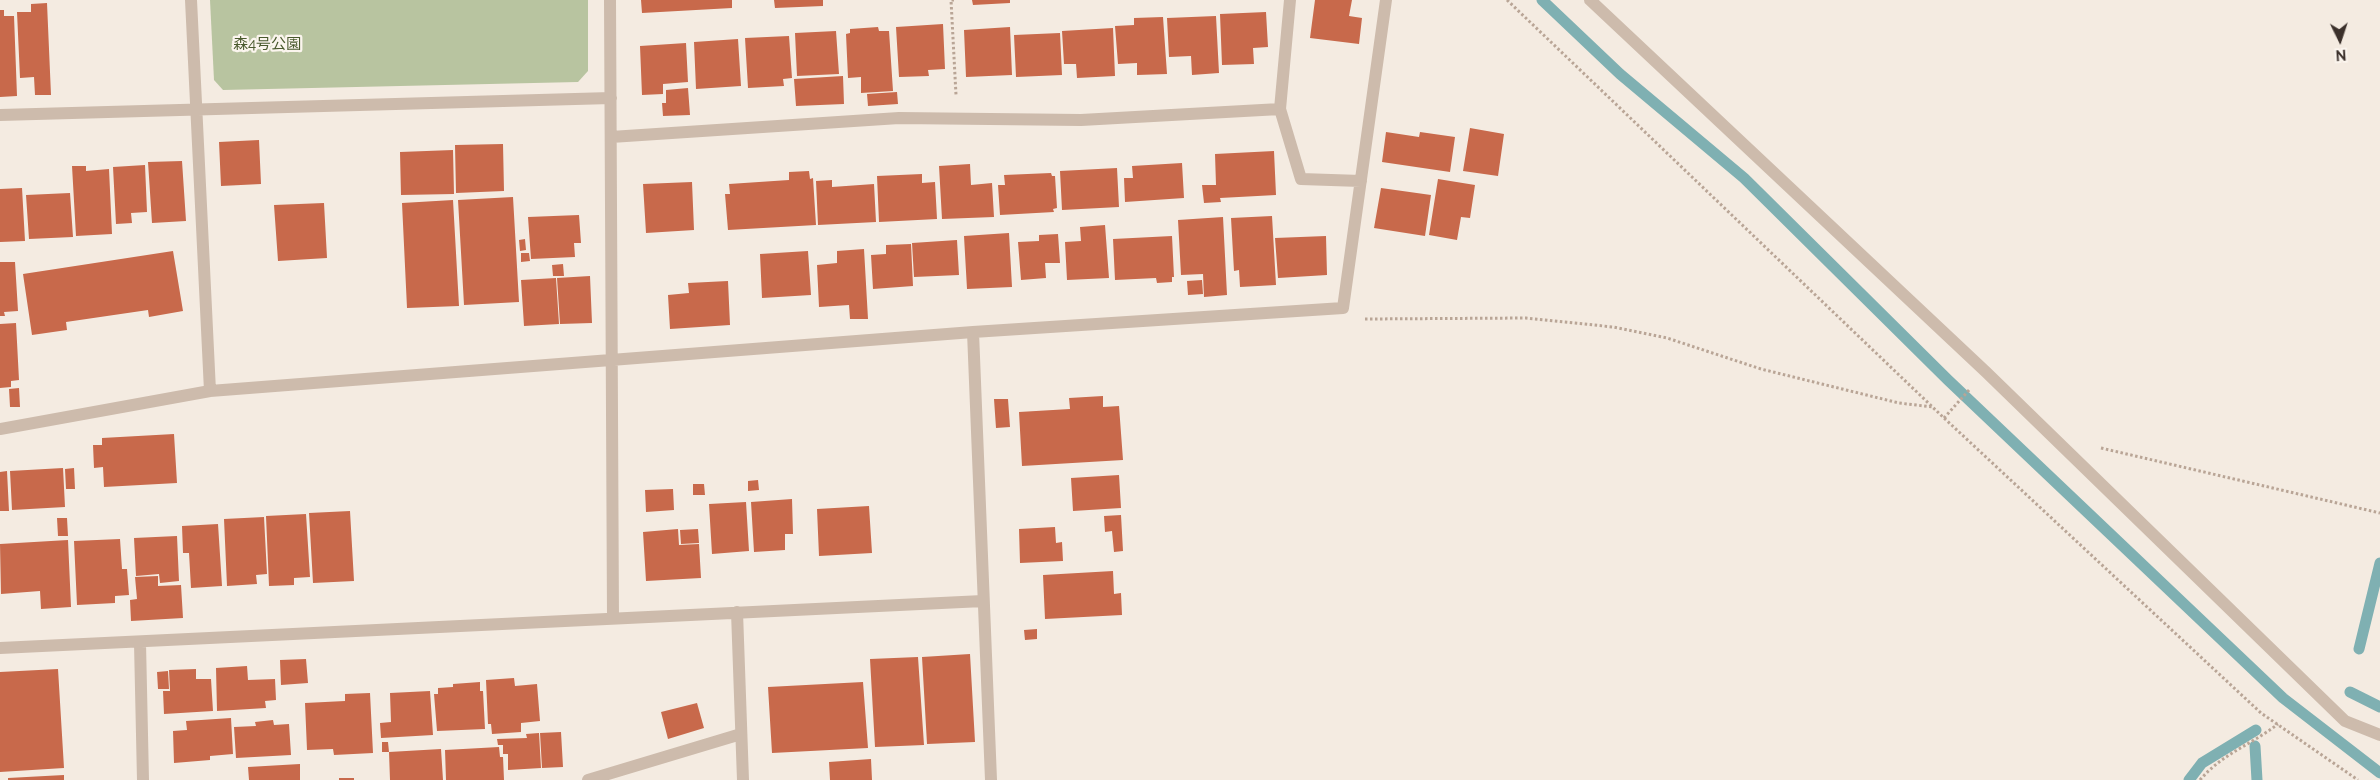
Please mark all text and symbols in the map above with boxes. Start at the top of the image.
north arrow [2315,15,2365,65]
park label: 森4号公園 [233,35,301,53]
text: N [2335,47,2347,63]

